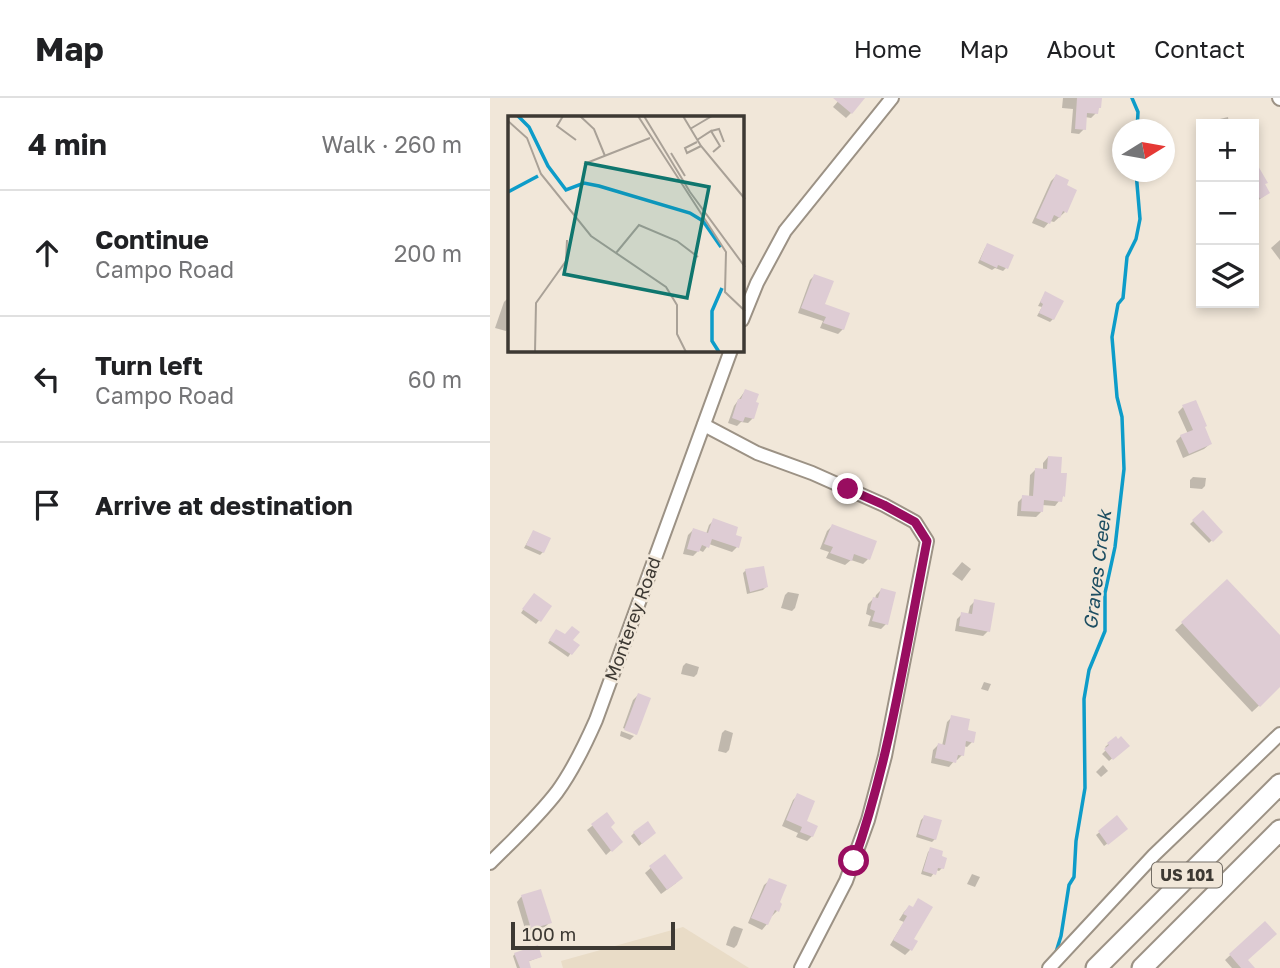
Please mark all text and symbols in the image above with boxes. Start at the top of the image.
text: Map [35,29,104,68]
text: Home [854,34,922,63]
text: Map [960,34,1009,63]
text: About [1047,34,1116,63]
text: Contact [1154,34,1245,63]
inset map [508,116,744,352]
north arrow [1112,119,1175,182]
map controls [1196,119,1259,308]
button: + [1196,119,1259,182]
text: 4 min [28,126,107,162]
text: Walk · 260 m [321,130,462,158]
button: − [1196,182,1259,245]
text: Continue [95,224,209,255]
icon: ahead [28,234,66,272]
text: 200 m [394,239,462,267]
button: layers [1196,245,1259,308]
text: Campo Road [95,255,234,283]
text: Turn left [95,350,203,381]
icon: left [28,360,66,398]
text: 60 m [408,365,462,393]
text: Campo Road [95,381,234,409]
route end [832,473,863,504]
icon: arrive [28,486,66,524]
text: Arrive at destination [95,490,353,521]
water label: Graves Creek [1078,507,1116,631]
street label: Monterey Road [599,554,665,684]
route start [838,845,869,876]
road number: US 101 [1152,862,1222,888]
scale bar [511,919,676,951]
text: 100 m [522,922,576,945]

